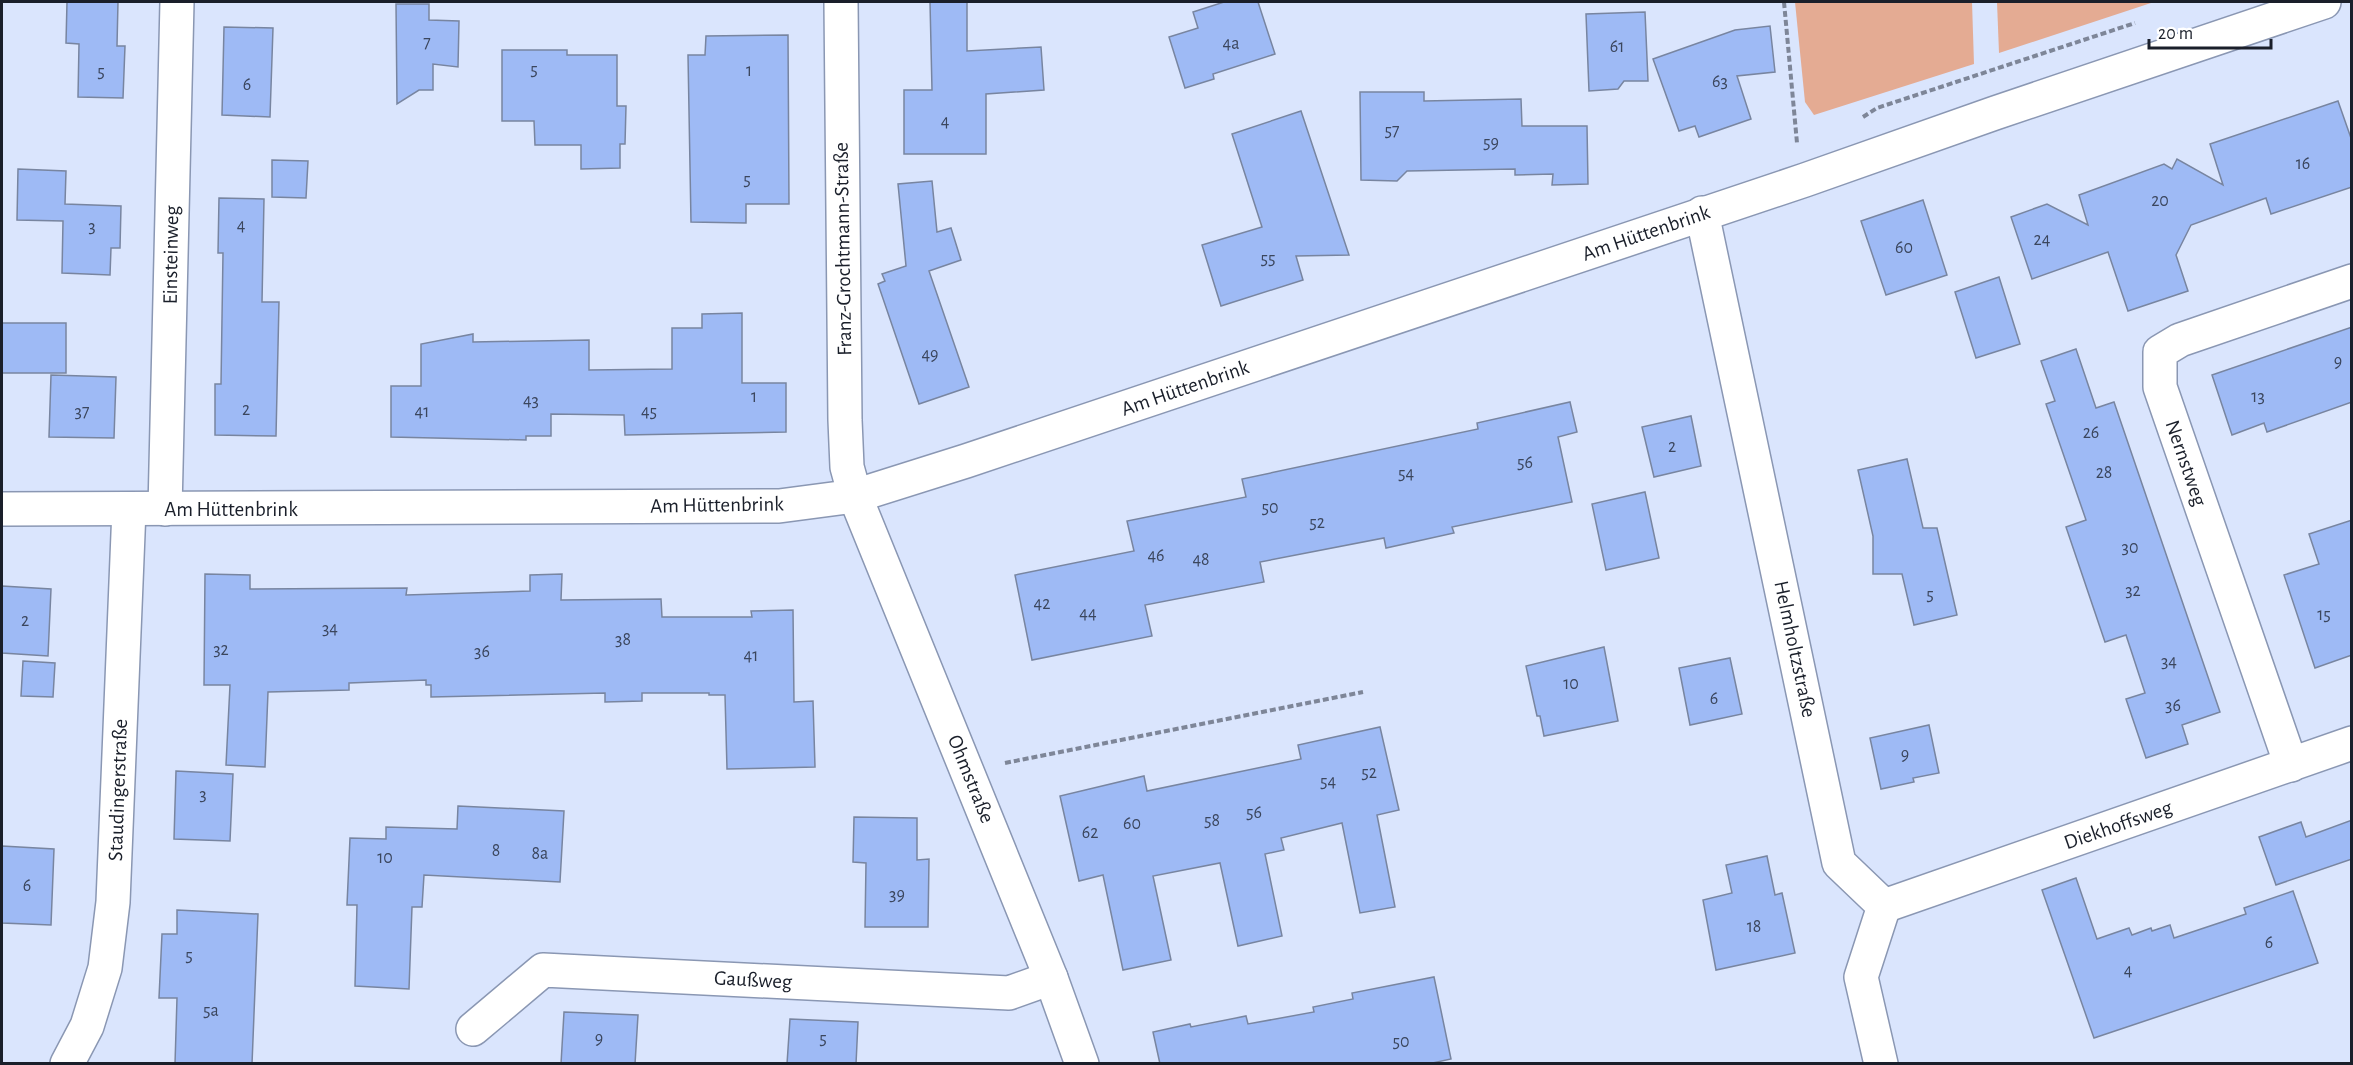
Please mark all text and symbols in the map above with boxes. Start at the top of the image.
scale bar [2149,12,2270,50]
text: 20 m [2158,25,2193,43]
house number: 7 [423,34,431,52]
house number: 4a [1223,35,1239,53]
house number: 61 [1610,38,1624,56]
house number: 5 [530,61,538,79]
house number: 1 [746,62,752,80]
house number: 5 [97,63,105,81]
house number: 63 [1712,73,1728,91]
house number: 6 [243,76,251,94]
house number: 4 [941,113,950,131]
house number: 57 [1384,122,1400,140]
house number: 59 [1483,134,1499,152]
street label: Franz-Grochtmann-Straße [831,142,855,356]
house number: 16 [2296,155,2310,173]
house number: 5 [743,171,751,189]
house number: 20 [2151,192,2169,210]
street label: Am Hüttenbrink [1579,201,1713,265]
street label: Einsteinweg [160,205,182,305]
house number: 4 [237,217,246,235]
house number: 3 [88,218,96,236]
house number: 24 [2034,231,2051,249]
house number: 60 [1895,239,1913,257]
house number: 55 [1260,250,1276,268]
house number: 49 [921,346,939,364]
house number: 9 [2334,353,2342,371]
street label: Am Hüttenbrink [1118,356,1252,420]
house number: 1 [751,388,757,406]
house number: 13 [2251,388,2265,406]
house number: 43 [523,392,539,410]
house number: 2 [242,401,250,419]
house number: 37 [75,403,89,421]
house number: 41 [415,403,429,421]
house number: 45 [641,403,657,421]
street label: Nernstweg [2162,417,2211,509]
house number: 26 [2083,424,2099,442]
house number: 2 [1668,438,1676,456]
house number: 56 [1517,454,1533,472]
house number: 28 [2096,464,2112,482]
house number: 54 [1398,465,1414,483]
street label: Am Hüttenbrink [650,493,784,517]
street label: Am Hüttenbrink [164,499,298,520]
house number: 50 [1261,499,1279,517]
house number: 52 [1309,514,1325,532]
house number: 30 [2122,539,2138,557]
house number: 46 [1147,547,1165,565]
house number: 48 [1192,551,1210,569]
street label: Helmholtzstraße [1770,579,1820,719]
house number: 32 [2125,582,2141,600]
house number: 5 [1926,586,1934,604]
house number: 42 [1034,595,1050,613]
house number: 44 [1079,605,1097,623]
house number: 15 [2317,606,2331,624]
house number: 2 [21,612,29,630]
house number: 34 [322,620,338,638]
house number: 38 [615,631,631,649]
house number: 32 [213,641,229,659]
house number: 36 [474,643,490,661]
house number: 41 [744,647,758,665]
house number: 34 [2161,653,2177,671]
house number: 10 [1563,675,1579,693]
house number: 6 [1710,690,1718,708]
house number: 36 [2165,697,2181,715]
street label: Staudingerstraße [105,718,131,862]
street label: Ohmstraße [944,732,998,826]
house number: 9 [1901,746,1909,764]
house number: 52 [1361,764,1377,782]
house number: 54 [1320,773,1336,791]
house number: 3 [199,786,207,804]
street label: Diekhoffsweg [2061,796,2175,853]
house number: 56 [1246,804,1262,822]
house number: 58 [1204,812,1220,830]
house number: 60 [1123,815,1141,833]
house number: 62 [1082,824,1098,842]
house number: 8 [492,842,500,860]
house number: 8a [532,845,548,863]
house number: 10 [377,849,393,867]
house number: 6 [23,877,31,895]
house number: 39 [889,886,905,904]
house number: 18 [1747,918,1761,936]
house number: 6 [2265,934,2273,952]
house number: 5 [185,947,193,965]
house number: 4 [2124,962,2133,980]
street label: Gaußweg [714,967,793,993]
house number: 5a [203,1002,219,1020]
house number: 9 [595,1030,603,1048]
house number: 5 [819,1030,827,1048]
house number: 50 [1392,1033,1410,1051]

